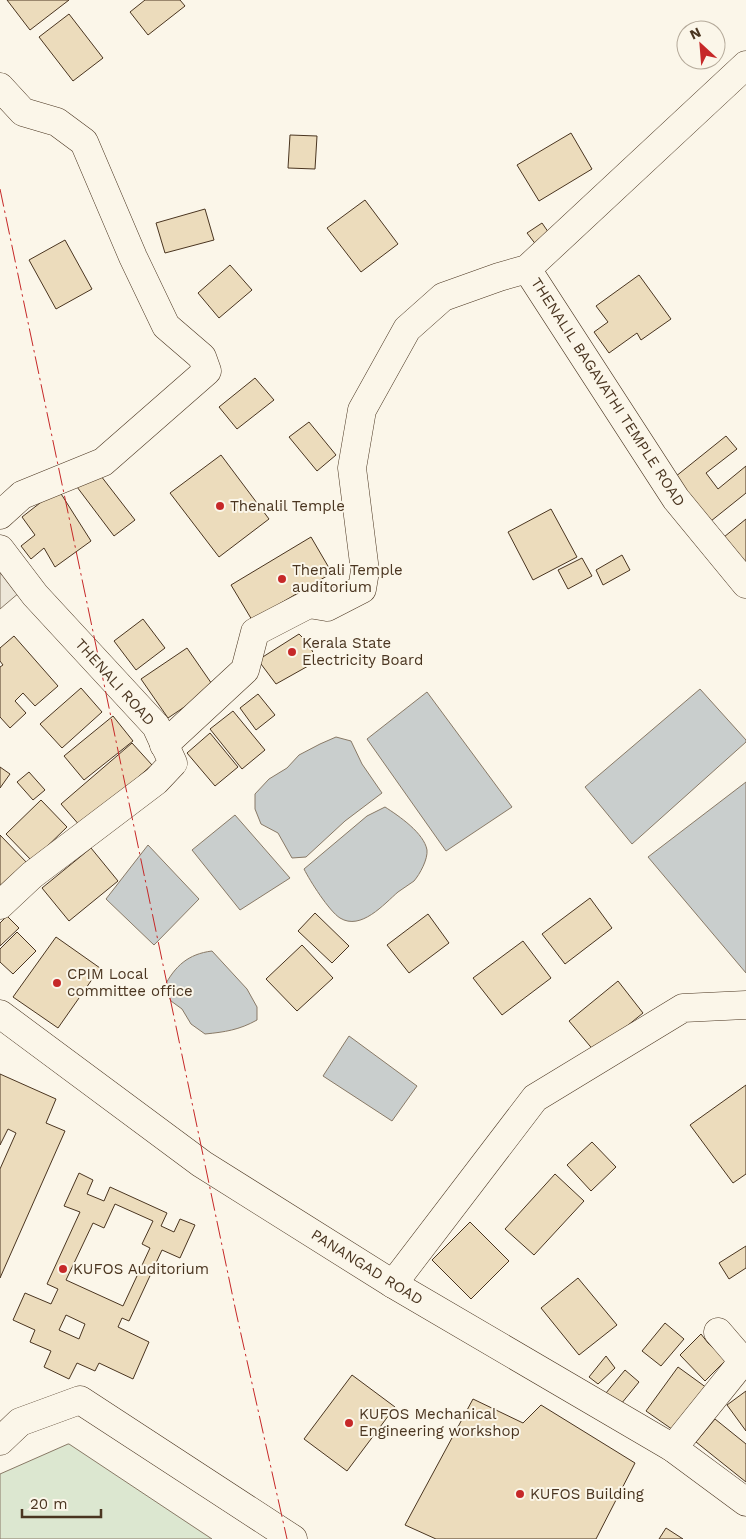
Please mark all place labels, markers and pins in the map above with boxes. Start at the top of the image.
place label: Thenalil Temple [230,497,345,515]
marker: Thenalil Temple [214,500,226,512]
place label: Thenali Temple auditorium [292,561,403,596]
marker: Thenali Temple auditorium [276,573,288,585]
place label: Kerala State Electricity Board [302,634,423,669]
marker: Kerala State Electricity Board [286,646,298,658]
place label: CPIM Local committee office [67,965,193,1000]
marker: CPIM Local committee office [51,977,63,989]
place label: KUFOS Auditorium [73,1260,209,1278]
marker: KUFOS Auditorium [57,1263,69,1275]
place label: KUFOS Mechanical Engineering workshop [359,1405,520,1440]
marker: KUFOS Mechanical Engineering workshop [343,1417,355,1429]
place label: KUFOS Building [530,1485,644,1503]
marker: KUFOS Building [514,1488,526,1500]

